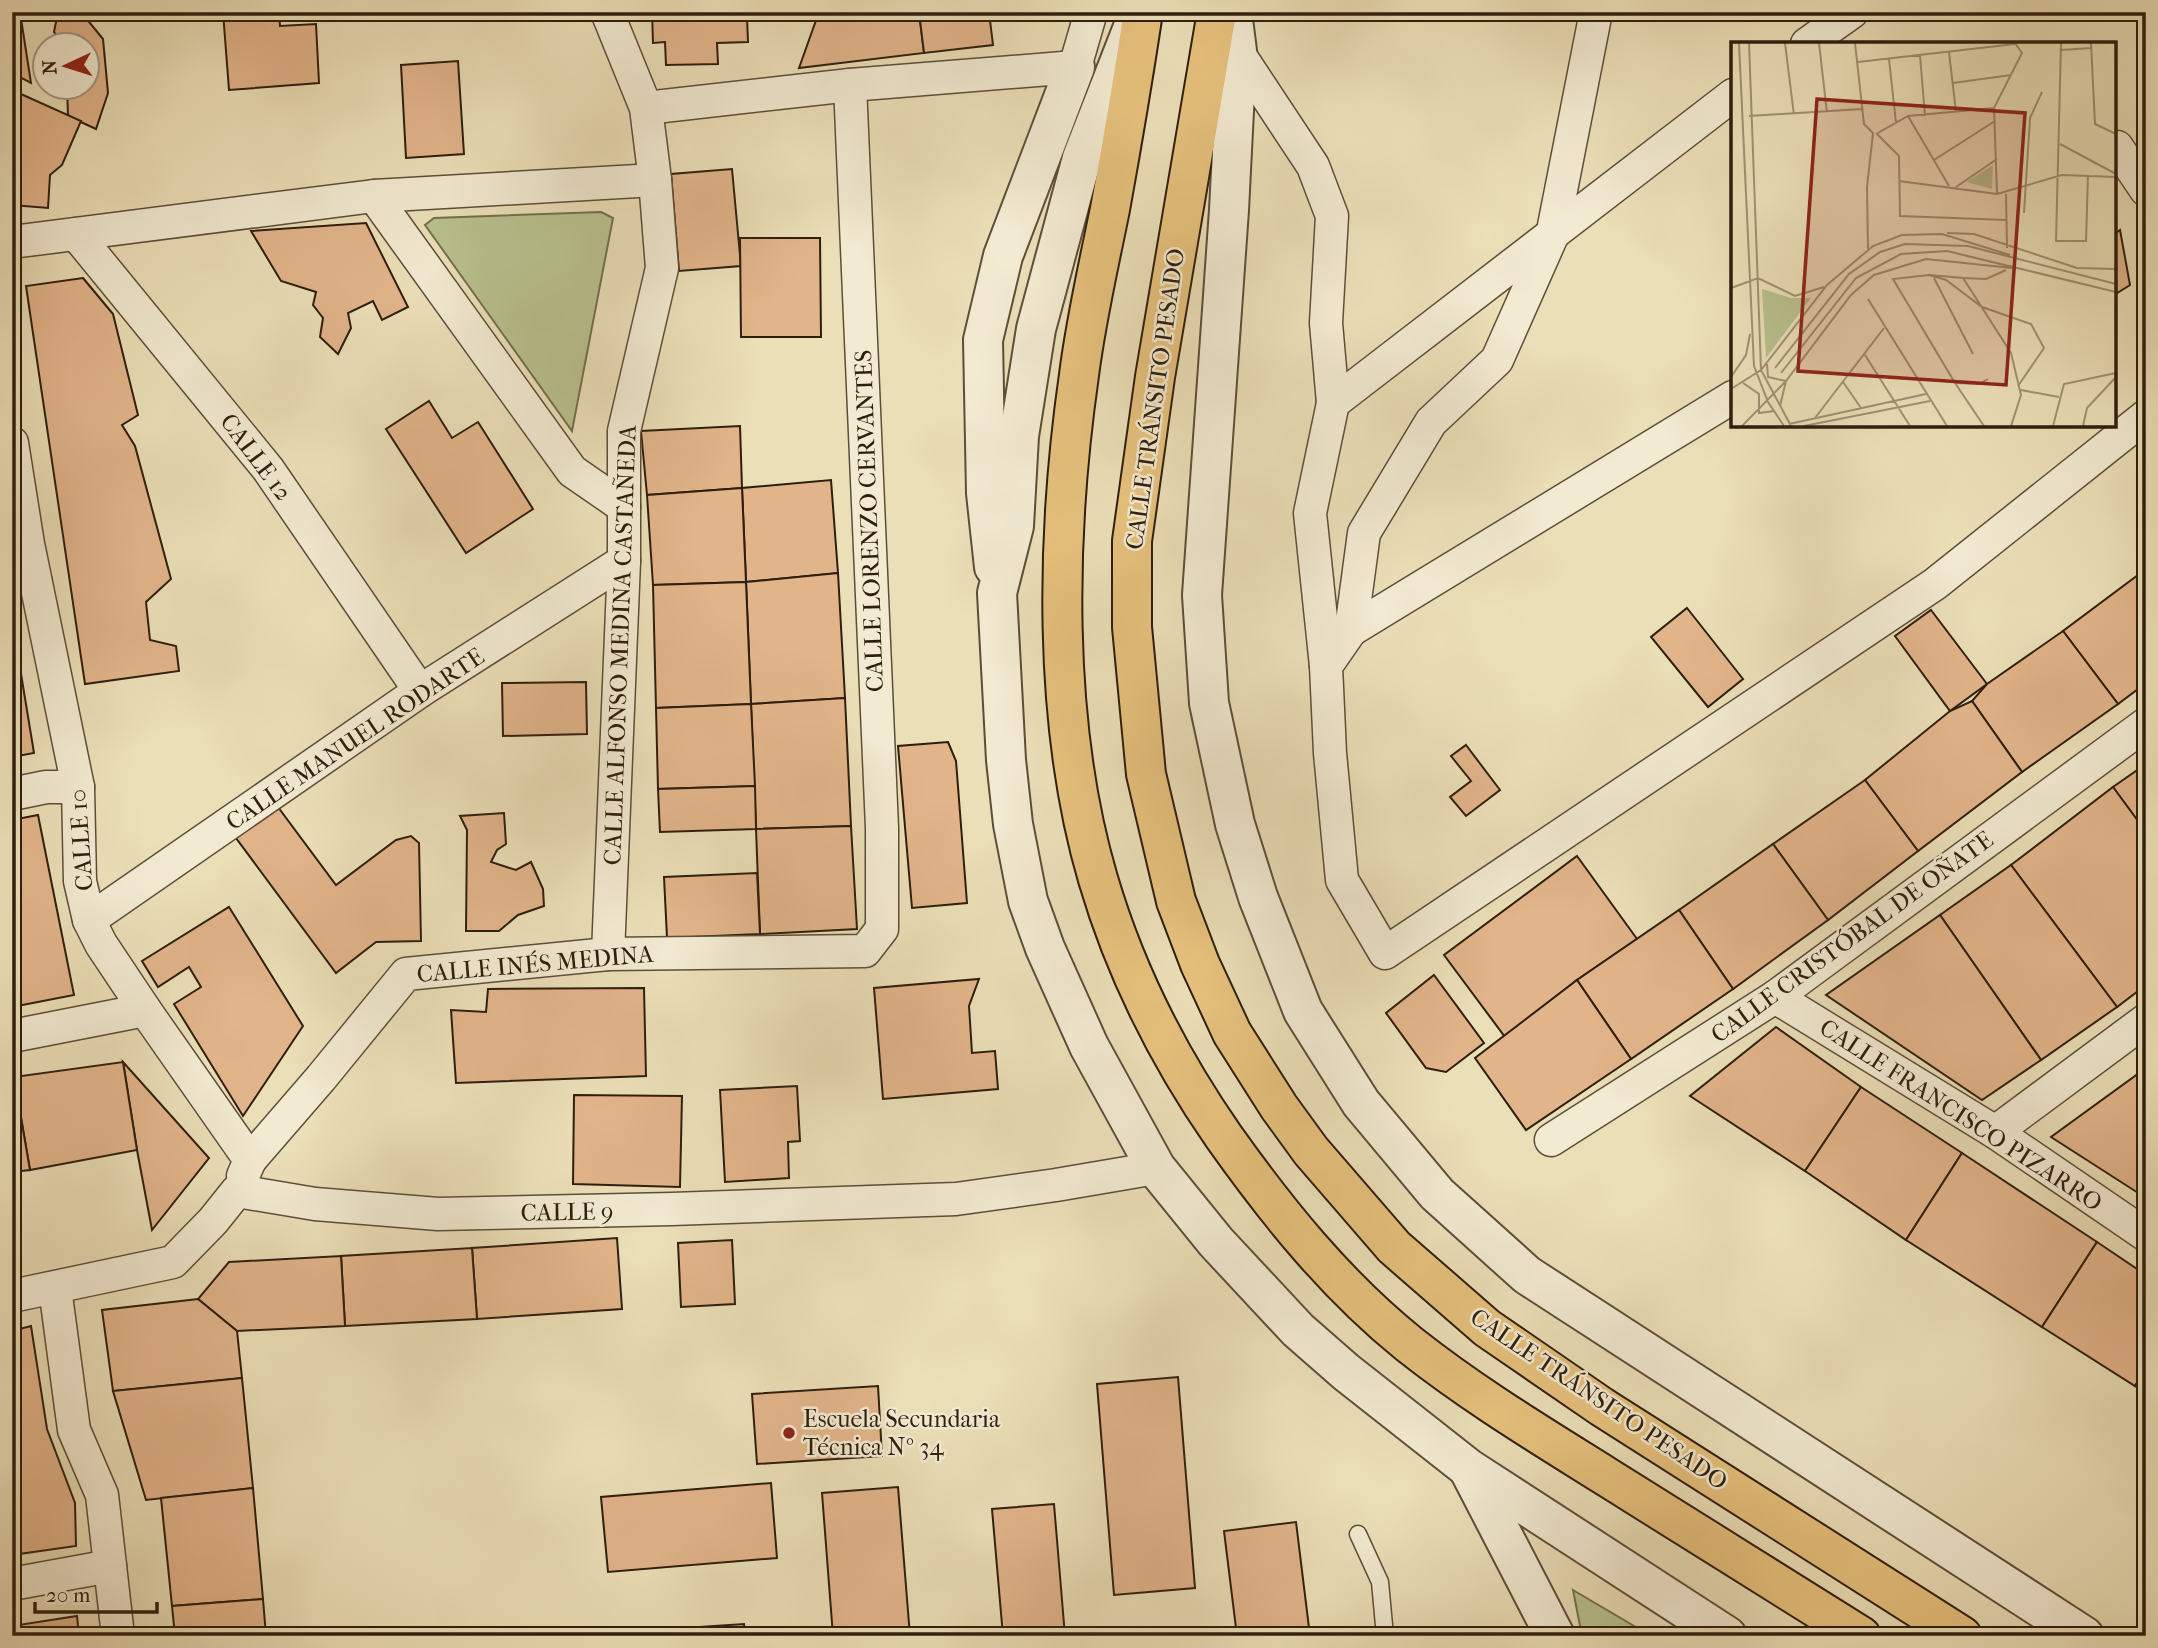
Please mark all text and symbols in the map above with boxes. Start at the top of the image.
north arrow [32,32,102,102]
inset map [1731,42,2116,427]
text: N [39,59,62,75]
street label: CALLE TRÁNSITO PESADO [1119,246,1190,551]
street label: CALLE LORENZO CERVANTES [849,349,889,693]
street label: CALLE 12 [214,408,298,506]
street label: CALLE ALFONSO MEDINA CASTAÑEDA [598,424,642,866]
street label: CALLE MANUEL RODARTE [221,642,489,836]
street label: CALLE 10 [63,788,99,892]
street label: CALLE CRISTÓBAL DE OÑATE [1705,825,1998,1049]
street label: CALLE INÉS MEDINA [415,939,655,988]
street label: CALLE FRANCISCO PIZARRO [1815,1013,2107,1217]
street label: CALLE 9 [520,1197,614,1227]
street label: CALLE TRÁNSITO PESADO [1465,1302,1733,1496]
place label: Escuela Secundaria Técnica Nº 34 [803,1405,1001,1461]
marker: Escuela Secundaria Técnica Nº 34 [781,1425,797,1441]
scale bar [35,1571,158,1615]
text: 20 m [46,1583,91,1607]

